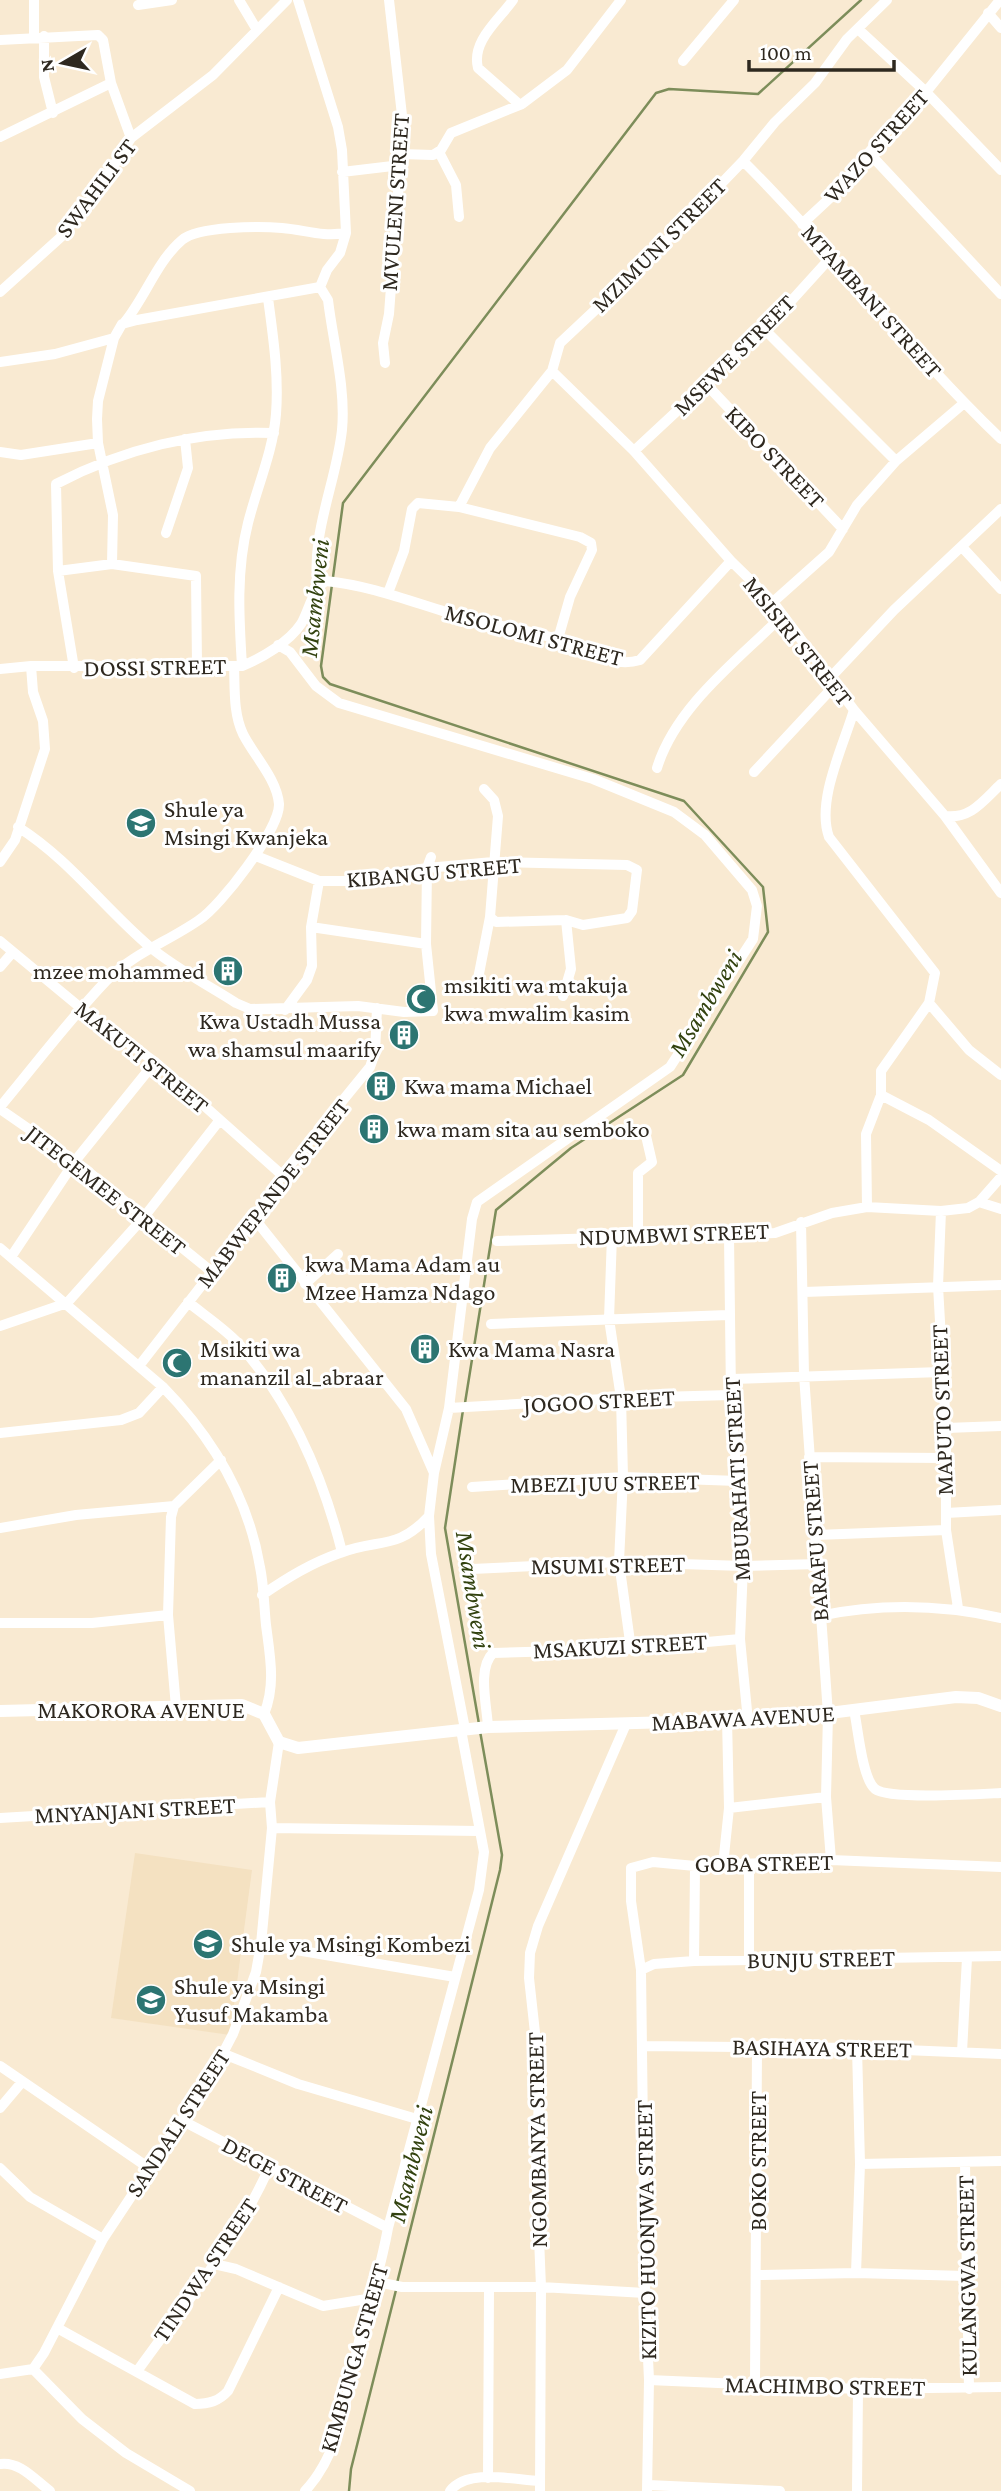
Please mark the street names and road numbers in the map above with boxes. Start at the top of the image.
street label: WAZO STREET [817,83,934,208]
street label: MVULENI STREET [375,112,414,292]
street label: SWAHILI ST [50,133,141,242]
street label: MZIMUNI STREET [586,172,732,318]
street label: MTAMBANI STREET [797,219,948,383]
street label: MSEWE STREET [668,289,800,421]
street label: KIBO STREET [720,400,831,513]
street label: MSISIRI STREET [738,571,859,711]
street label: MSOLOMI STREET [442,598,626,671]
street label: DOSSI STREET [83,652,227,681]
street label: KIBANGU STREET [345,850,522,893]
street label: MAKUTI STREET [70,995,215,1119]
street label: MABWEPANDE STREET [190,1093,355,1293]
street label: JITEGEMEE STREET [19,1117,192,1261]
street label: NDUMBWI STREET [578,1217,770,1250]
street label: MAPUTO STREET [925,1324,958,1496]
street label: MBURAHATI STREET [718,1376,755,1582]
street label: JOGOO STREET [520,1383,675,1418]
street label: BARAFU STREET [795,1460,834,1622]
street label: MBEZI JUU STREET [510,1467,700,1498]
street label: MSUMI STREET [530,1550,686,1579]
street label: MSAKUZI STREET [532,1627,708,1664]
street label: MAKORORA AVENUE [37,1696,245,1723]
street label: MABAWA AVENUE [651,1699,835,1736]
street label: MNYANJANI STREET [34,1791,236,1828]
street label: GOBA STREET [694,1848,834,1877]
street label: BUNJU STREET [747,1944,895,1973]
street label: NGOMBANYA STREET [521,2032,552,2248]
street label: BASIHAYA STREET [732,2032,912,2063]
street label: SANDALI STREET [120,2044,235,2202]
street label: BOKO STREET [744,2091,771,2231]
street label: KIZITO HUONJWA STREET [630,2100,661,2360]
street label: DEGE STREET [218,2130,353,2219]
street label: KULANGWA STREET [951,2175,982,2377]
street label: TINDWA STREET [147,2193,263,2347]
street label: KIMBUNGA STREET [314,2260,393,2455]
street label: MACHIMBO STREET [724,2370,926,2401]

